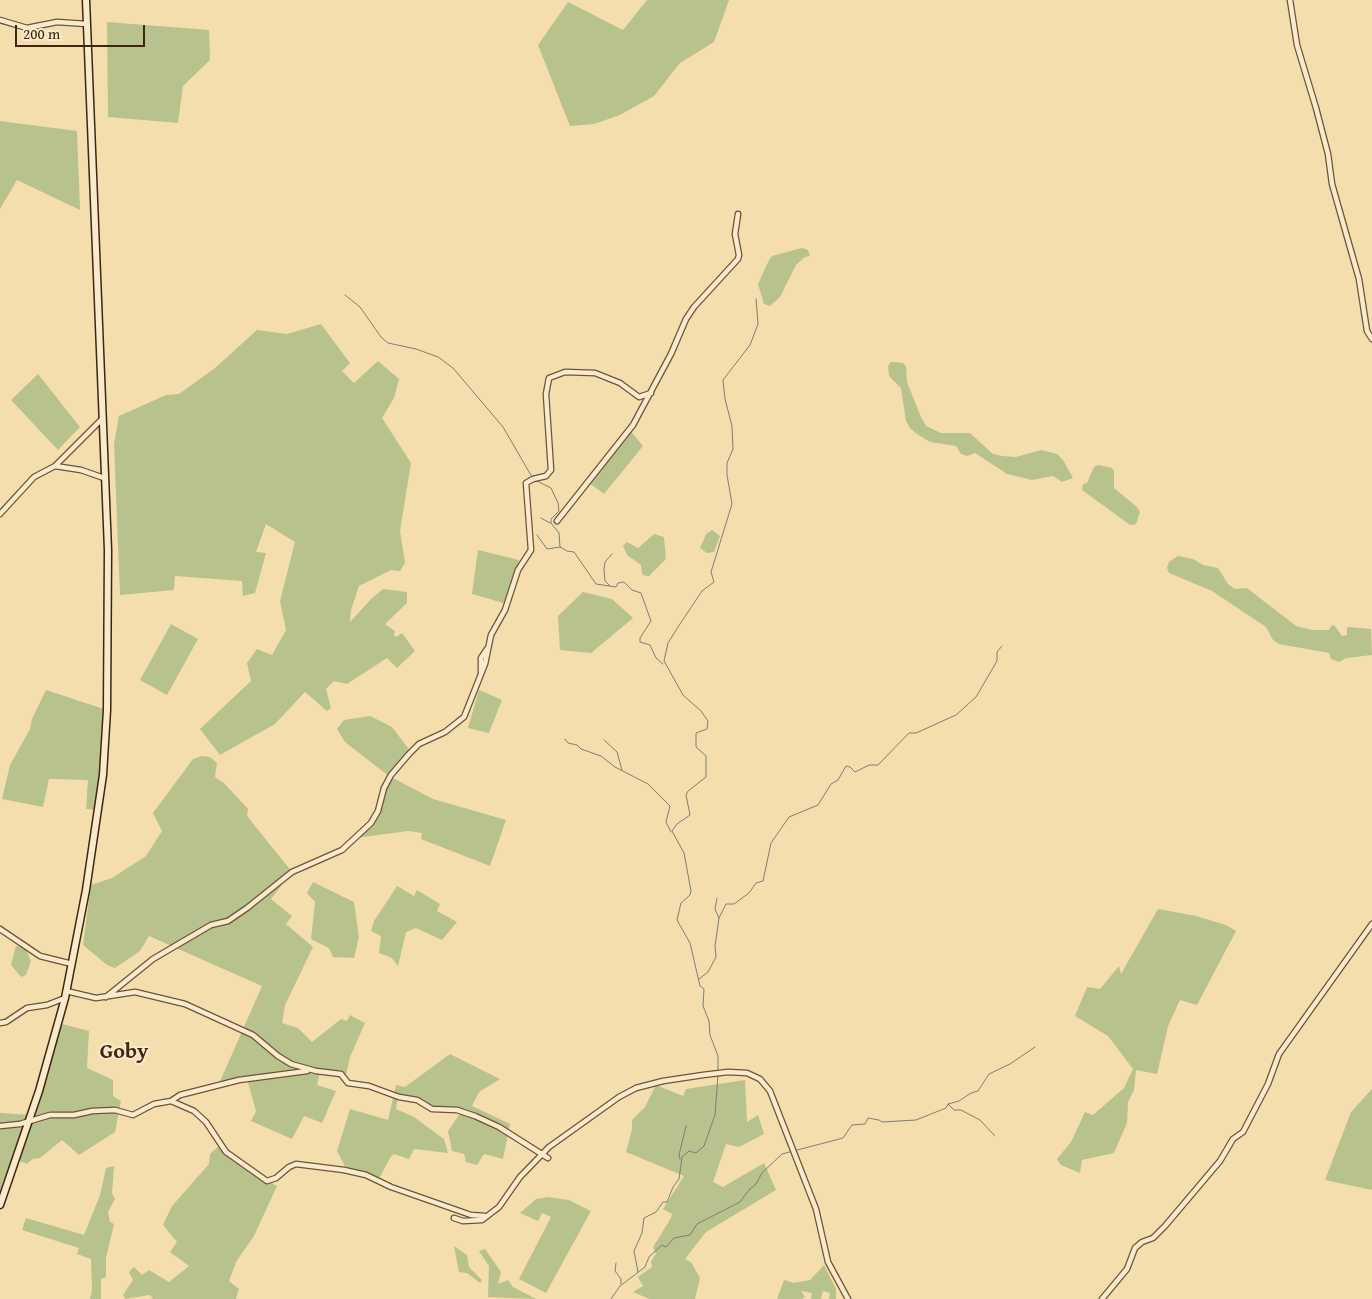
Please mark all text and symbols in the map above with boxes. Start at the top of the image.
scale bar [18,15,148,47]
text: 200 m [23,23,60,44]
district label: Goby [100,1039,148,1065]

